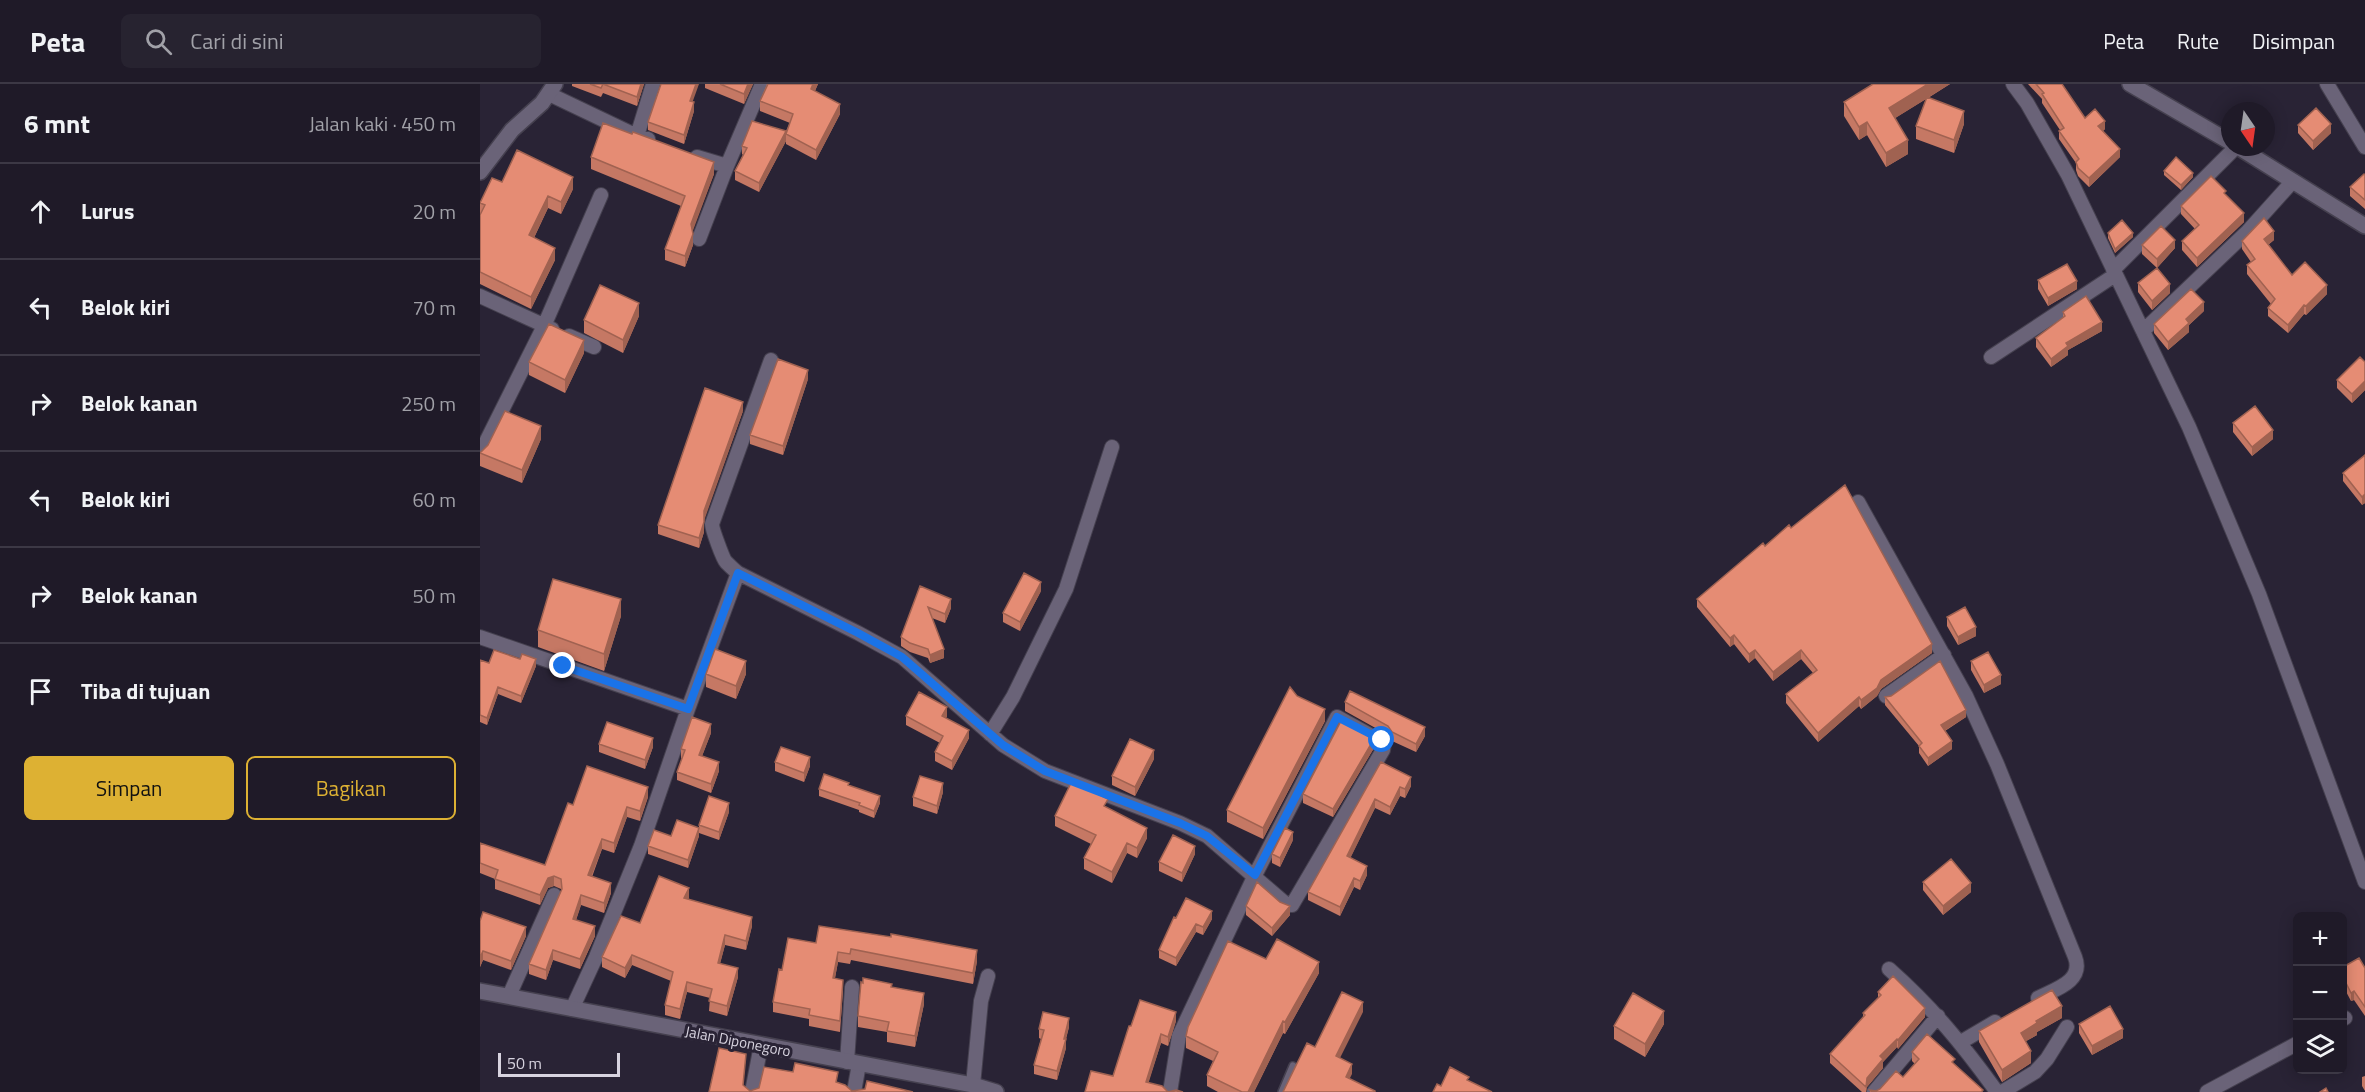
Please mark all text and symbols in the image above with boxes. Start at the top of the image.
search box [121,14,541,68]
text: Peta [30,20,85,63]
text: Cari di sini [190,24,284,58]
icon: search [142,25,175,58]
text: Peta [2103,25,2144,57]
text: Rute [2177,25,2219,57]
text: Disimpan [2252,25,2335,57]
north arrow [2221,102,2275,156]
text: 6 mnt [24,104,90,143]
text: Jalan kaki · 450 m [309,108,456,139]
text: Lurus [81,194,134,228]
icon: ahead [24,195,57,228]
text: 20 m [412,196,456,227]
text: Belok kiri [81,290,170,324]
icon: left [24,291,57,324]
text: 70 m [412,292,456,323]
text: Belok kanan [81,386,198,420]
icon: right [24,387,57,420]
text: 250 m [401,388,456,419]
text: Belok kiri [81,482,170,516]
icon: left [24,483,57,516]
text: 60 m [412,484,456,515]
text: Belok kanan [81,578,198,612]
icon: right [24,579,57,612]
text: 50 m [412,580,456,611]
route end [549,652,575,678]
text: Tiba di tujuan [81,674,210,708]
icon: arrive [24,675,57,708]
route start [1368,726,1394,752]
button: Simpan [24,756,234,820]
button: Bagikan [246,756,456,820]
map controls [2293,912,2347,1074]
button: + [2293,912,2347,966]
button: − [2293,966,2347,1020]
street label: Jalan Diponegoro [683,1019,793,1063]
button: layers [2293,1020,2347,1074]
scale bar [498,1050,620,1078]
text: 50 m [507,1051,542,1075]

